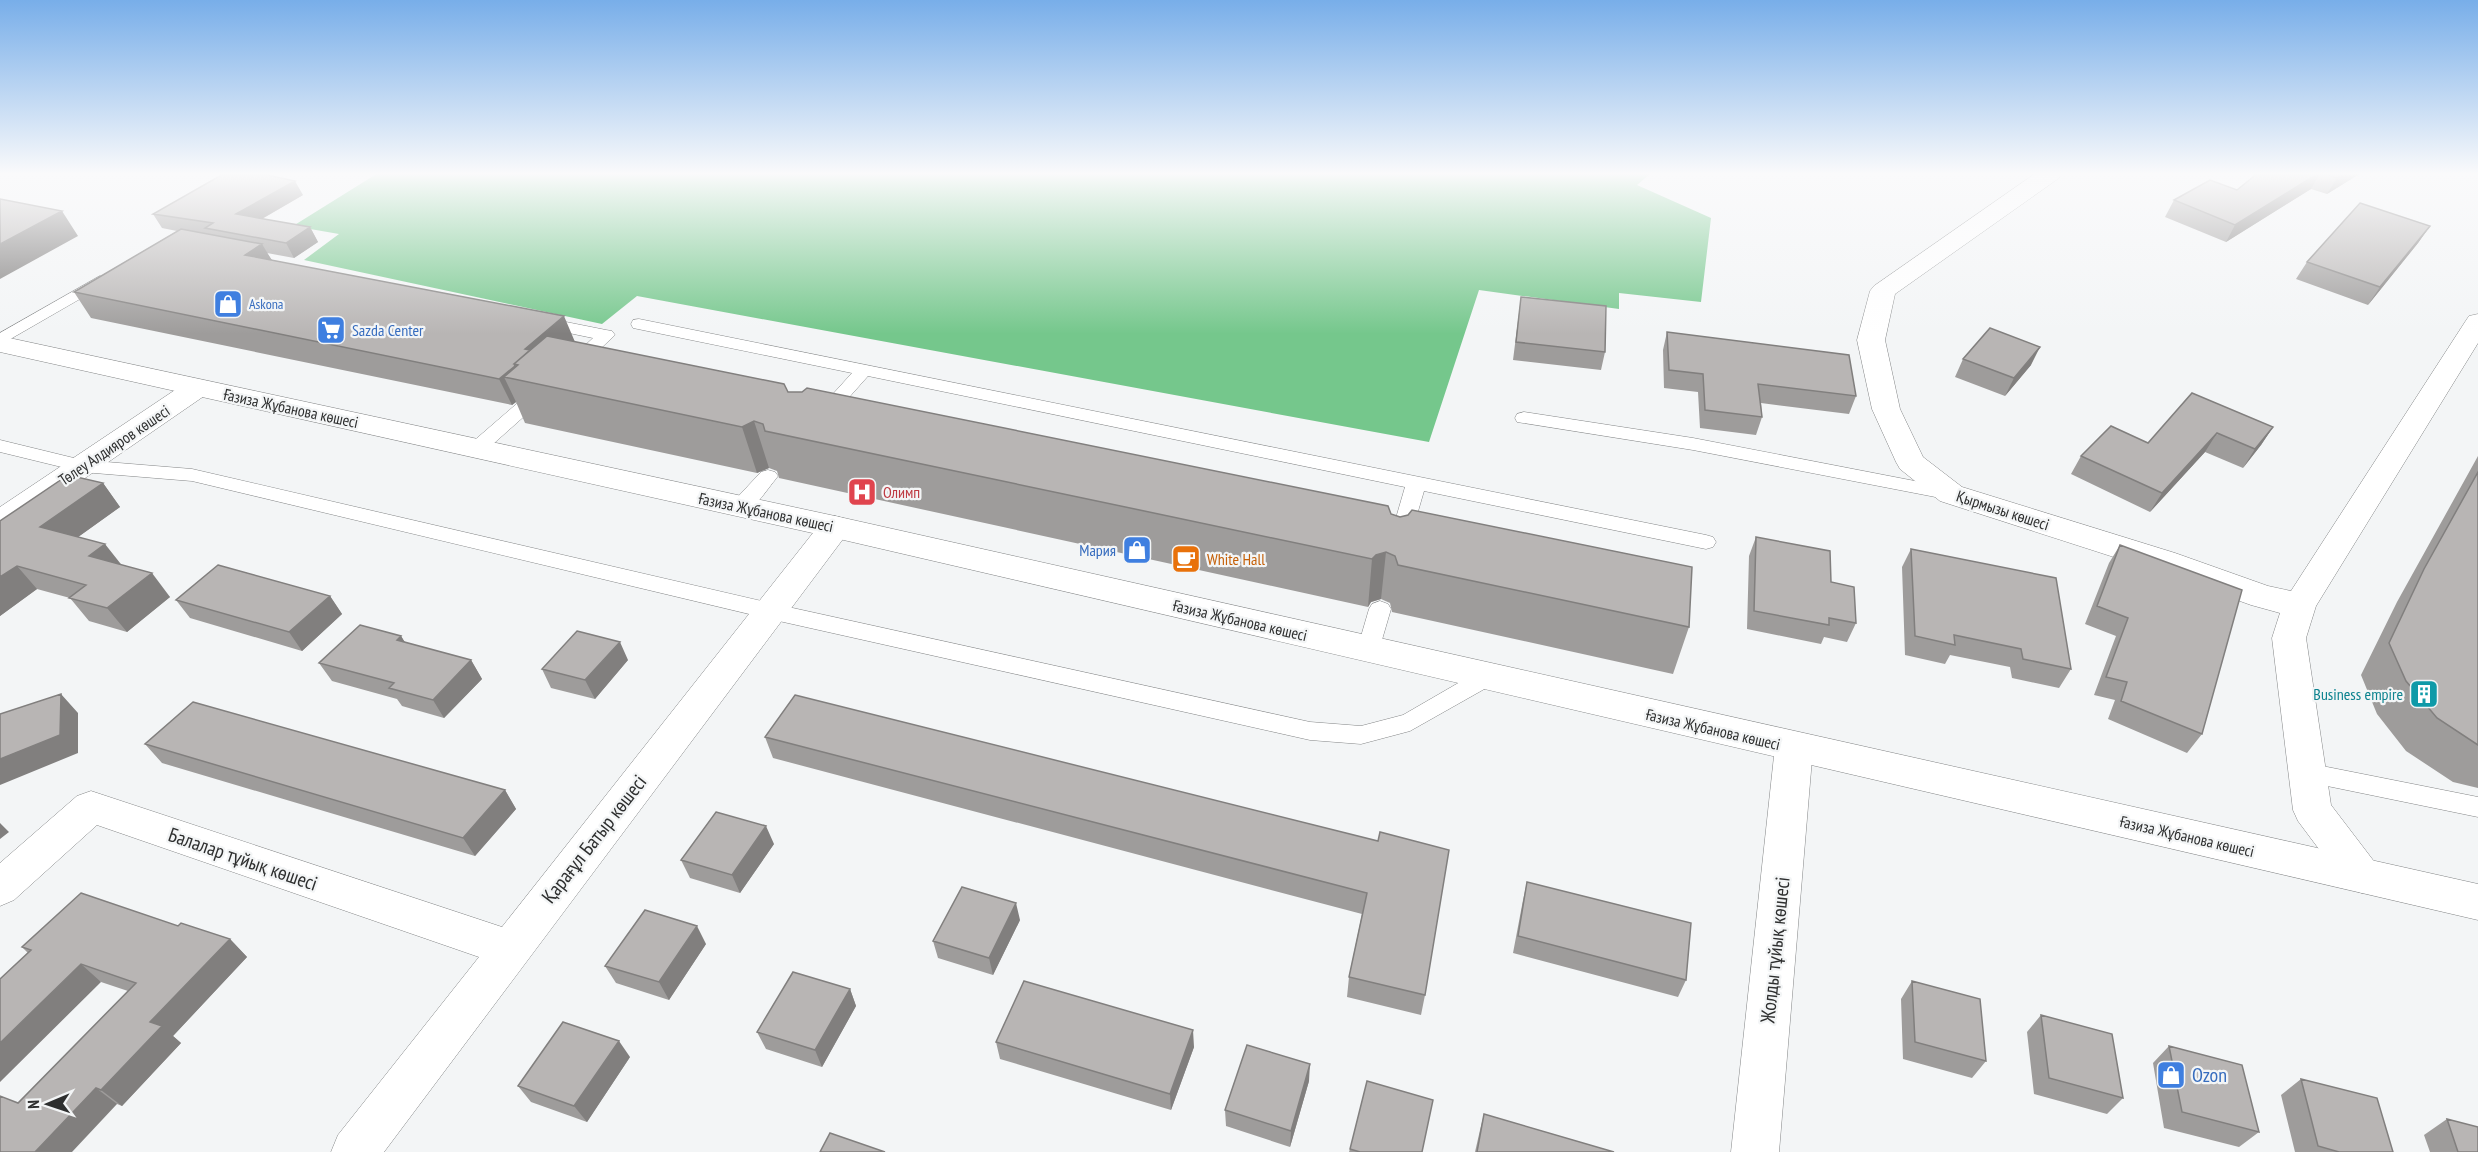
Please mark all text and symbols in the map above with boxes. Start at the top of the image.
shop icon: Askona [212,288,244,320]
place label: Askona [249,295,283,313]
supermarket icon: Sazda Center [315,314,347,346]
place label: Sazda Center [352,320,424,340]
street label: Ғазиза Жұбанова көшесі [222,384,360,432]
street label: Төлеу Алдияров көшесі [55,400,173,490]
hospital icon: Олимп [846,476,878,508]
place label: Олимп [883,482,920,502]
street label: Қырмызы көшесі [1954,486,2052,534]
street label: Ғазиза Жұбанова көшесі [697,488,835,536]
shop icon: Мария [1121,534,1153,566]
place label: Мария [1079,540,1116,560]
cafe icon: White Hall [1170,543,1202,575]
place label: White Hall [1207,549,1265,569]
street label: Ғазиза Жұбанова көшесі [1171,595,1309,645]
building icon: Business empire [2408,678,2440,710]
place label: Business empire [2313,684,2403,704]
street label: Ғазиза Жұбанова көшесі [1644,704,1782,754]
street label: Қарағұл Батыр көшесі [536,770,652,908]
street label: Ғазиза Жұбанова көшесі [2118,811,2256,861]
street label: Балалар тұйық көшесі [165,821,321,897]
street label: Жолды тұйық көшесі [1754,876,1796,1025]
shop icon: Ozon [2155,1059,2187,1091]
place label: Ozon [2192,1062,2227,1088]
north arrow [18,1074,78,1134]
text: N [23,1100,43,1109]

